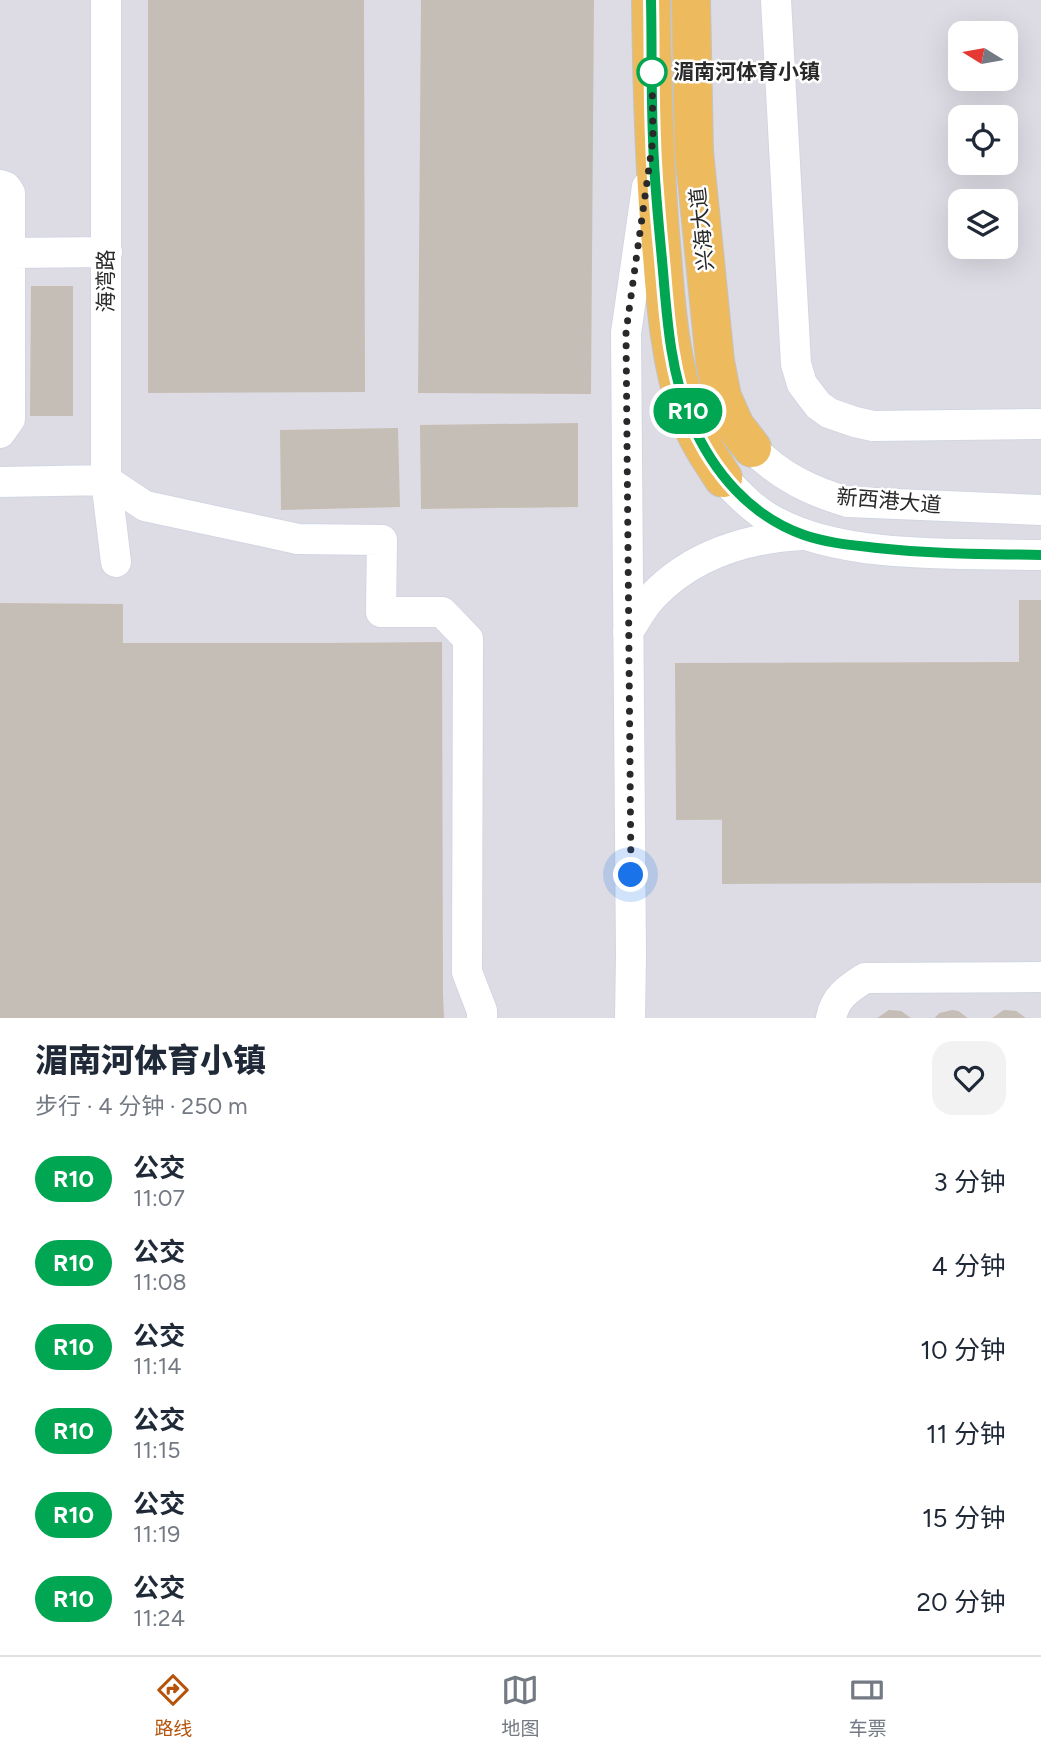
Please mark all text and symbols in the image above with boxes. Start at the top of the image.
north arrow [948,21,1018,91]
map controls [948,21,1018,259]
marker: 湄南河体育小镇 [637,57,667,87]
place label: 湄南河体育小镇 [673,59,820,84]
button: locate [948,105,1018,175]
street label: 兴海大道 [685,186,718,272]
button: layers [948,189,1018,259]
street label: 海湾路 [93,250,118,313]
line badge: R10 [648,388,728,434]
text: R10 [667,396,709,425]
street label: 新西港大道 [836,483,942,518]
your location [613,857,648,892]
text: 湄南河体育小镇 [35,1041,266,1080]
button: heart [932,1041,1006,1115]
text: 步行 · 4 分钟 · 250 m [35,1092,247,1120]
text: 公交 [133,1152,185,1184]
text: R10 [53,1164,94,1193]
text: 3 分钟 [933,1166,1006,1198]
text: 11:07 [133,1184,185,1212]
text: 公交 [133,1236,185,1268]
text: R10 [53,1248,94,1277]
text: 4 分钟 [931,1250,1006,1282]
text: 11:08 [133,1268,187,1296]
text: 公交 [133,1320,185,1352]
text: R10 [53,1332,94,1361]
text: 10 分钟 [920,1334,1006,1366]
text: 11:14 [133,1352,182,1380]
text: 公交 [133,1404,185,1436]
text: R10 [53,1416,94,1445]
text: 11 分钟 [926,1418,1006,1450]
text: 11:15 [133,1436,181,1464]
text: 公交 [133,1488,185,1520]
text: R10 [53,1500,94,1529]
text: 15 分钟 [922,1502,1006,1534]
text: 11:19 [133,1520,180,1548]
text: 公交 [133,1572,185,1604]
text: R10 [53,1584,94,1613]
text: 20 分钟 [916,1586,1006,1618]
text: 11:24 [133,1604,185,1632]
tab: 路线 [154,1671,193,1740]
tab: 地图 [501,1671,540,1740]
tab: 车票 [848,1671,887,1740]

